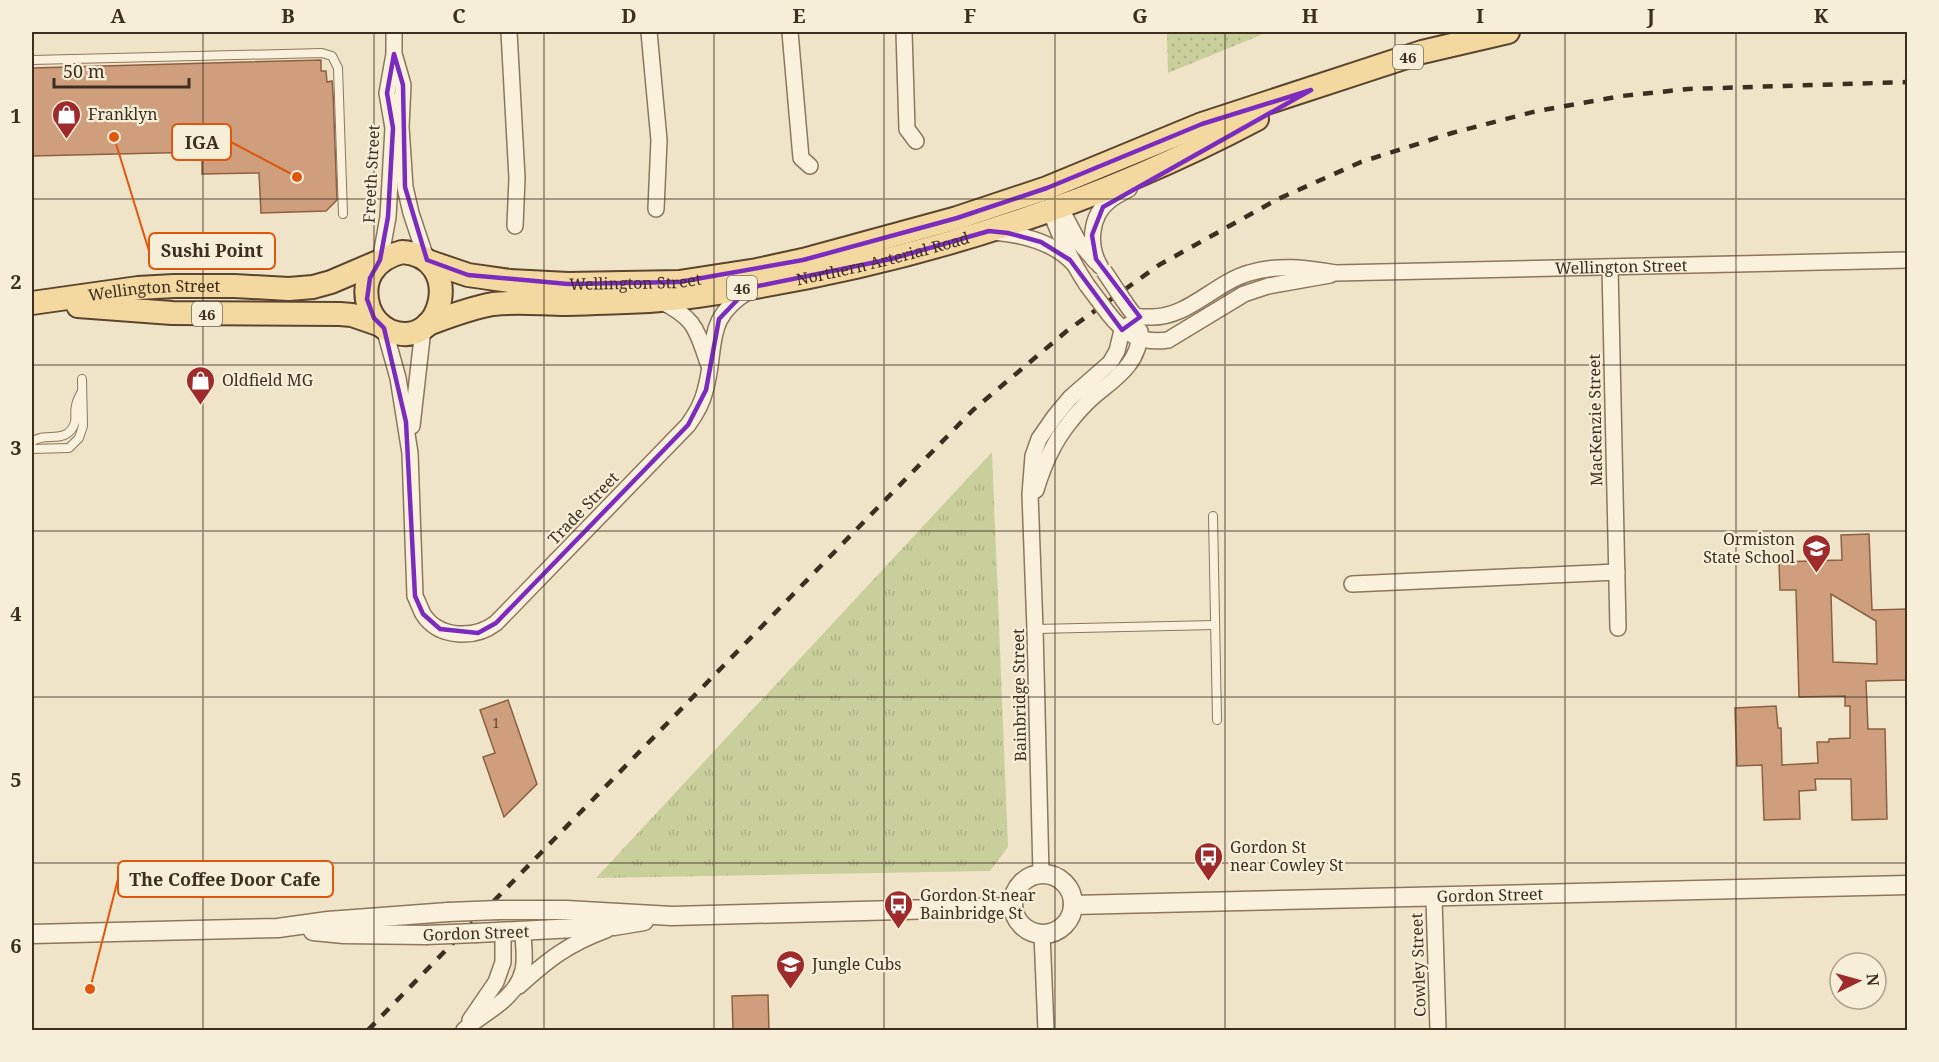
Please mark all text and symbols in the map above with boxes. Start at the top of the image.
text: A [110,2,126,29]
text: B [281,2,295,29]
text: C [452,2,466,29]
text: D [621,2,637,29]
text: E [792,2,806,29]
text: F [964,2,976,29]
text: G [1132,2,1148,29]
text: H [1302,2,1318,29]
text: I [1476,2,1484,29]
text: J [1646,2,1655,29]
text: K [1814,2,1829,29]
road number: 46 [1393,45,1423,69]
scale bar [54,51,189,89]
text: 50 m [63,59,105,83]
shop icon: Franklyn [51,98,83,140]
text: 1 [10,102,22,129]
place label: Franklyn [88,103,158,125]
callout: IGA [172,124,231,160]
street label: Freeth Street [357,124,385,224]
text: IGA [185,130,220,154]
street label: Northern Arterial Road [794,226,972,290]
callout: Sushi Point [149,233,275,269]
text: Sushi Point [161,238,263,262]
street label: Wellington Street [1555,254,1688,279]
text: 2 [10,268,22,295]
street label: Wellington Street [569,268,703,295]
street label: Wellington Street [87,275,220,306]
road number: 46 [727,276,757,300]
road number: 46 [192,302,222,326]
street label: MacKenzie Street [1583,353,1607,486]
shop icon: Oldfield MG [185,364,217,406]
place label: Oldfield MG [222,369,314,391]
text: 3 [10,434,22,461]
street label: Trade Street [543,467,624,549]
place label: Ormiston State School [1703,528,1795,568]
school or university icon: Ormiston State School [1800,532,1832,574]
text: 4 [10,600,22,627]
street label: Bainbridge Street [1007,628,1031,762]
house number: 1 [492,713,500,732]
text: 5 [10,766,22,793]
place label: Gordon St near Cowley St [1230,836,1344,876]
bus stop icon: Gordon St near Cowley St [1193,840,1225,882]
callout: The Coffee Door Cafe [118,861,333,897]
text: The Coffee Door Cafe [129,867,321,891]
street label: Gordon Street [1436,883,1544,907]
place label: Gordon St near Bainbridge St [920,884,1036,924]
bus stop icon: Gordon St near Bainbridge St [883,888,915,930]
street label: Cowley Street [1405,912,1431,1017]
street label: Gordon Street [422,920,530,946]
text: 6 [10,932,22,959]
school or university icon: Jungle Cubs [775,948,807,990]
north arrow [1828,951,1888,1011]
place label: Jungle Cubs [811,953,902,975]
text: N [1861,972,1884,987]

